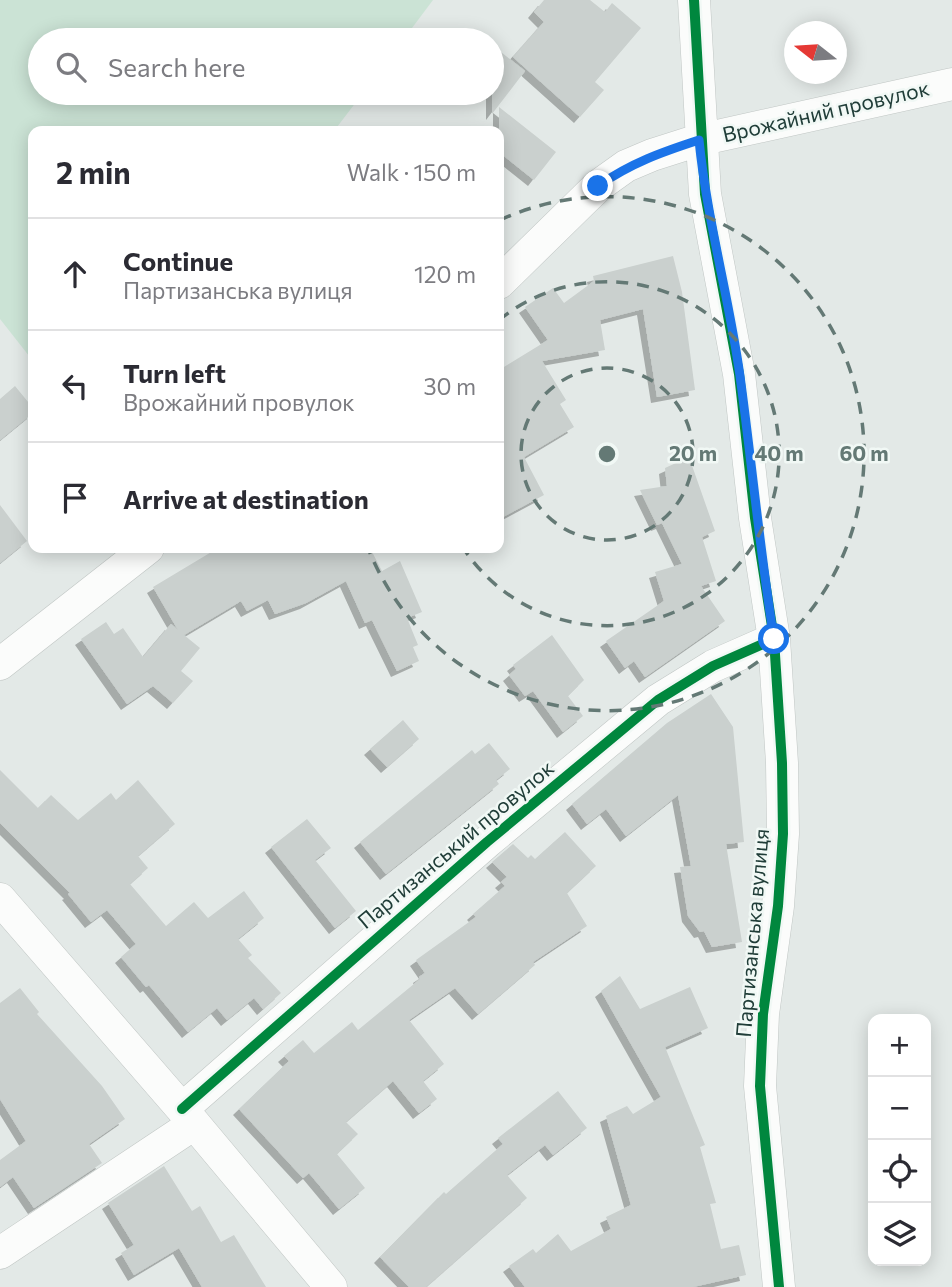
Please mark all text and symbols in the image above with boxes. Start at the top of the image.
north arrow [784,21,847,84]
search box [28,28,504,105]
icon: search [52,48,90,86]
text: Search here [108,51,246,82]
street label: Врожайний провулок [720,75,932,147]
text: 2 min [56,153,131,190]
text: Walk · 150 m [347,158,476,186]
route end [582,170,613,201]
text: Continue [123,245,233,276]
icon: ahead [56,255,94,293]
text: 120 m [414,260,476,288]
text: Партизанська вулиця [123,276,353,304]
text: Turn left [123,357,226,388]
icon: left [56,367,94,405]
text: 30 m [423,372,476,400]
text: Врожайний провулок [123,388,355,416]
text: 20 m [669,440,717,465]
text: 40 m [754,440,804,465]
text: 60 m [839,440,889,465]
centre of rings [595,442,619,466]
icon: arrive [56,479,94,517]
text: Arrive at destination [123,483,369,514]
route start [758,623,789,654]
street label: Партизанський провулок [352,755,558,933]
street label: Партизанська вулиця [730,827,773,1038]
map controls [868,1014,931,1266]
button: + [868,1014,931,1077]
button: − [868,1077,931,1140]
button: locate [868,1140,931,1203]
button: layers [868,1203,931,1266]

